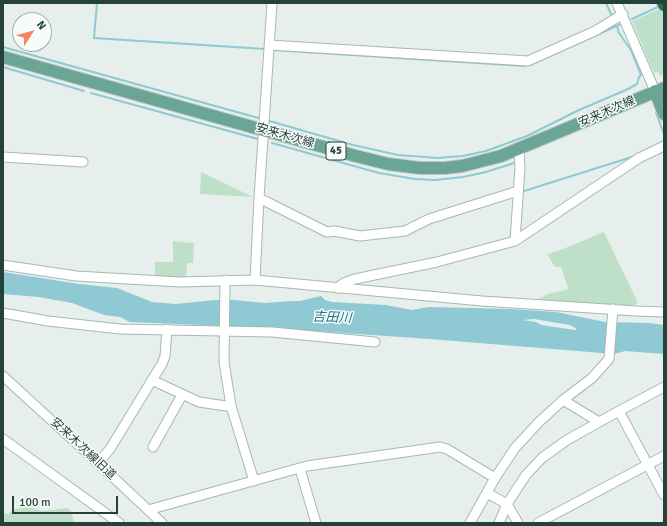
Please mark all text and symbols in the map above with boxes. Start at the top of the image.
north arrow [12,12,52,52]
text: N [34,18,49,32]
street label: 安来木次線 [577,94,637,130]
street label: 安来木次線 [254,121,316,151]
road number: 45 [326,142,346,160]
water label: 吉田川 [312,309,352,327]
street label: 安来木次線旧道 [47,415,119,483]
scale bar [14,488,120,514]
text: 100 m [19,495,51,510]

